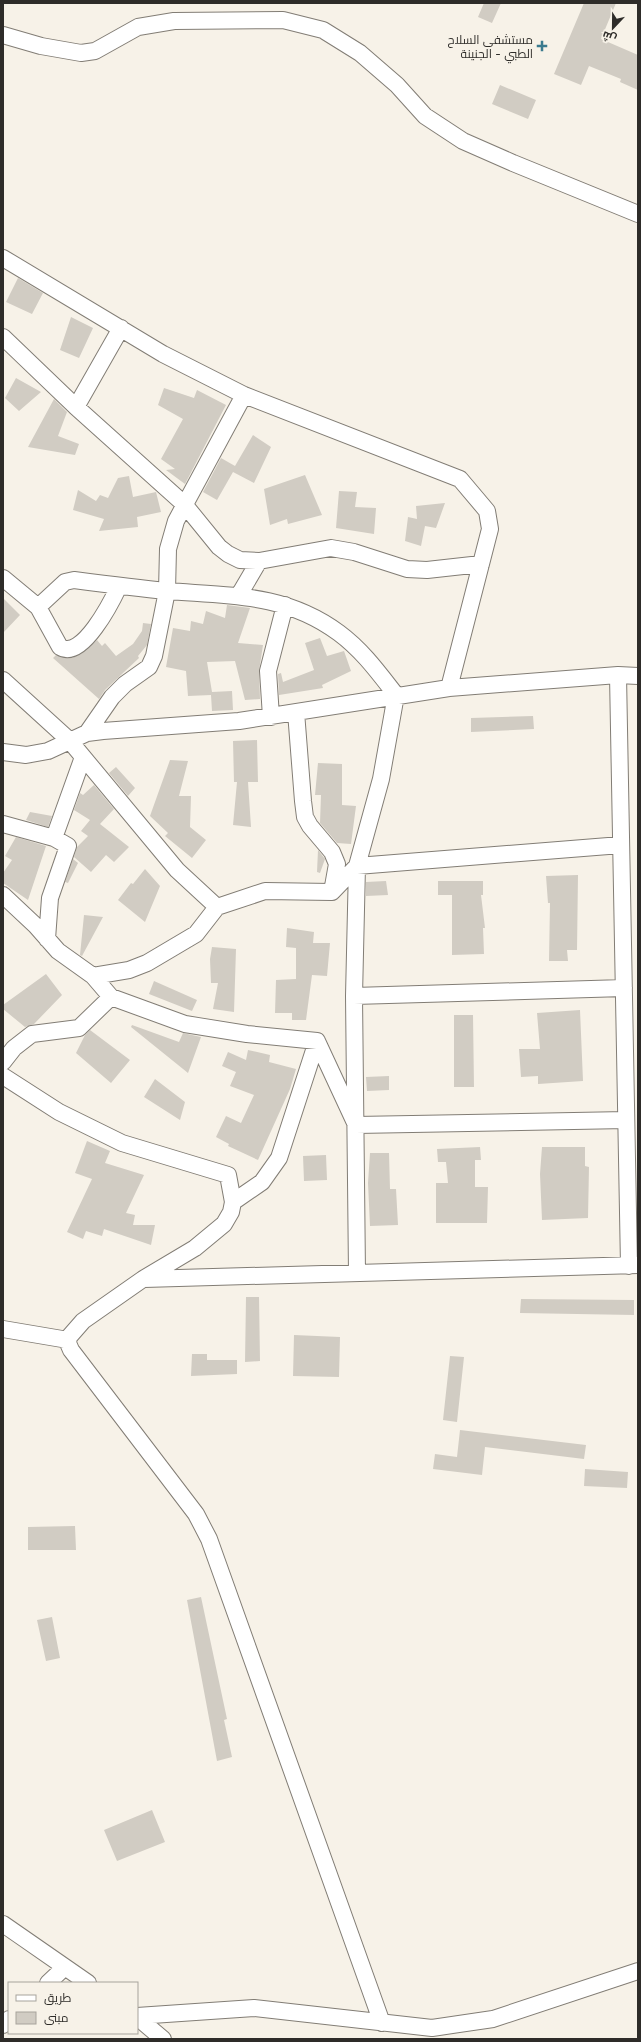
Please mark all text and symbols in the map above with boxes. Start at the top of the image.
north arrow [593,8,633,48]
text: ش [600,28,618,46]
place label: مستشفي السلاح الطبي - الجنينة [448,32,533,64]
marker: مستشفي السلاح الطبي - الجنينة [536,40,548,52]
legend [8,1982,138,2034]
text: طريق [44,1990,72,2005]
text: مبنى [44,2010,69,2025]

